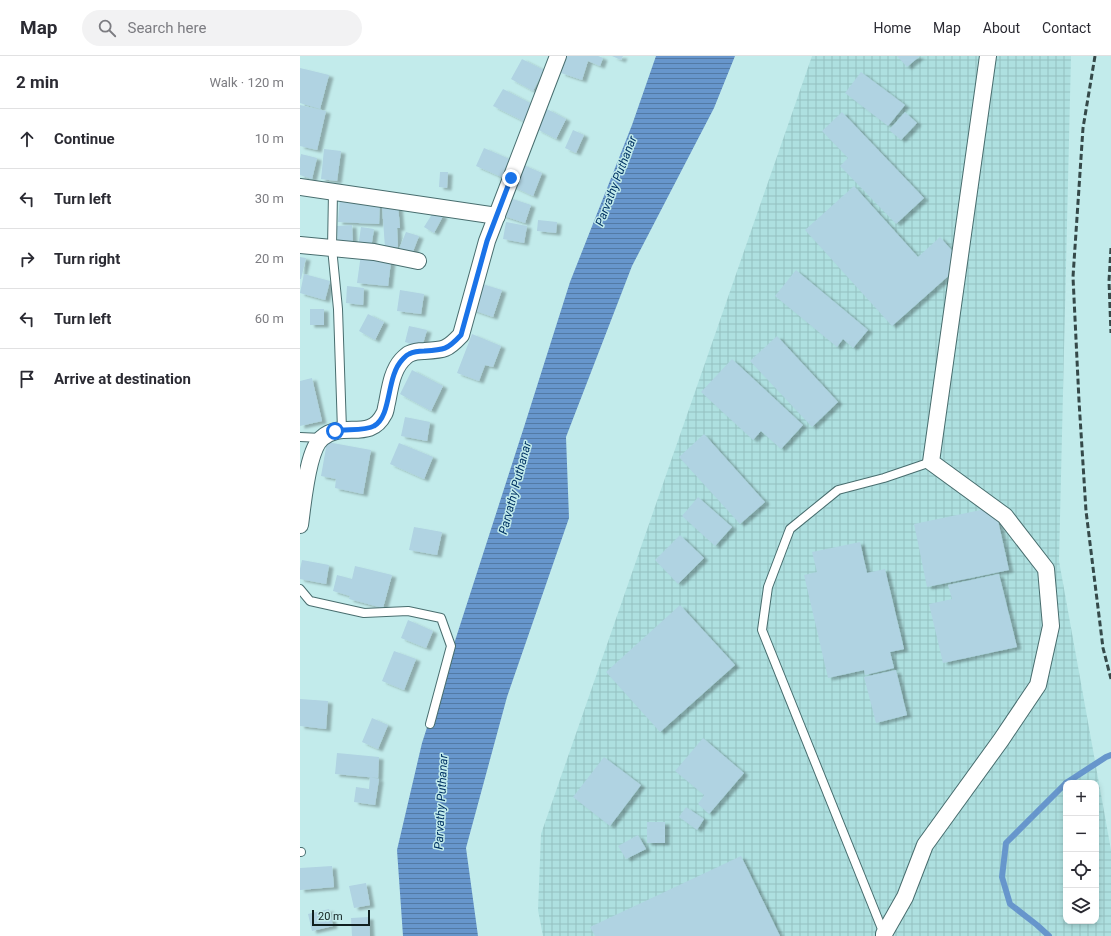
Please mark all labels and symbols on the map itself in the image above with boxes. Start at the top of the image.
water label: Parvathy Puthanar [592,133,640,228]
route end [502,169,520,187]
route start [326,422,344,440]
water label: Parvathy Puthanar [496,439,534,536]
water label: Parvathy Puthanar [432,753,451,850]
scale bar [312,908,370,927]

